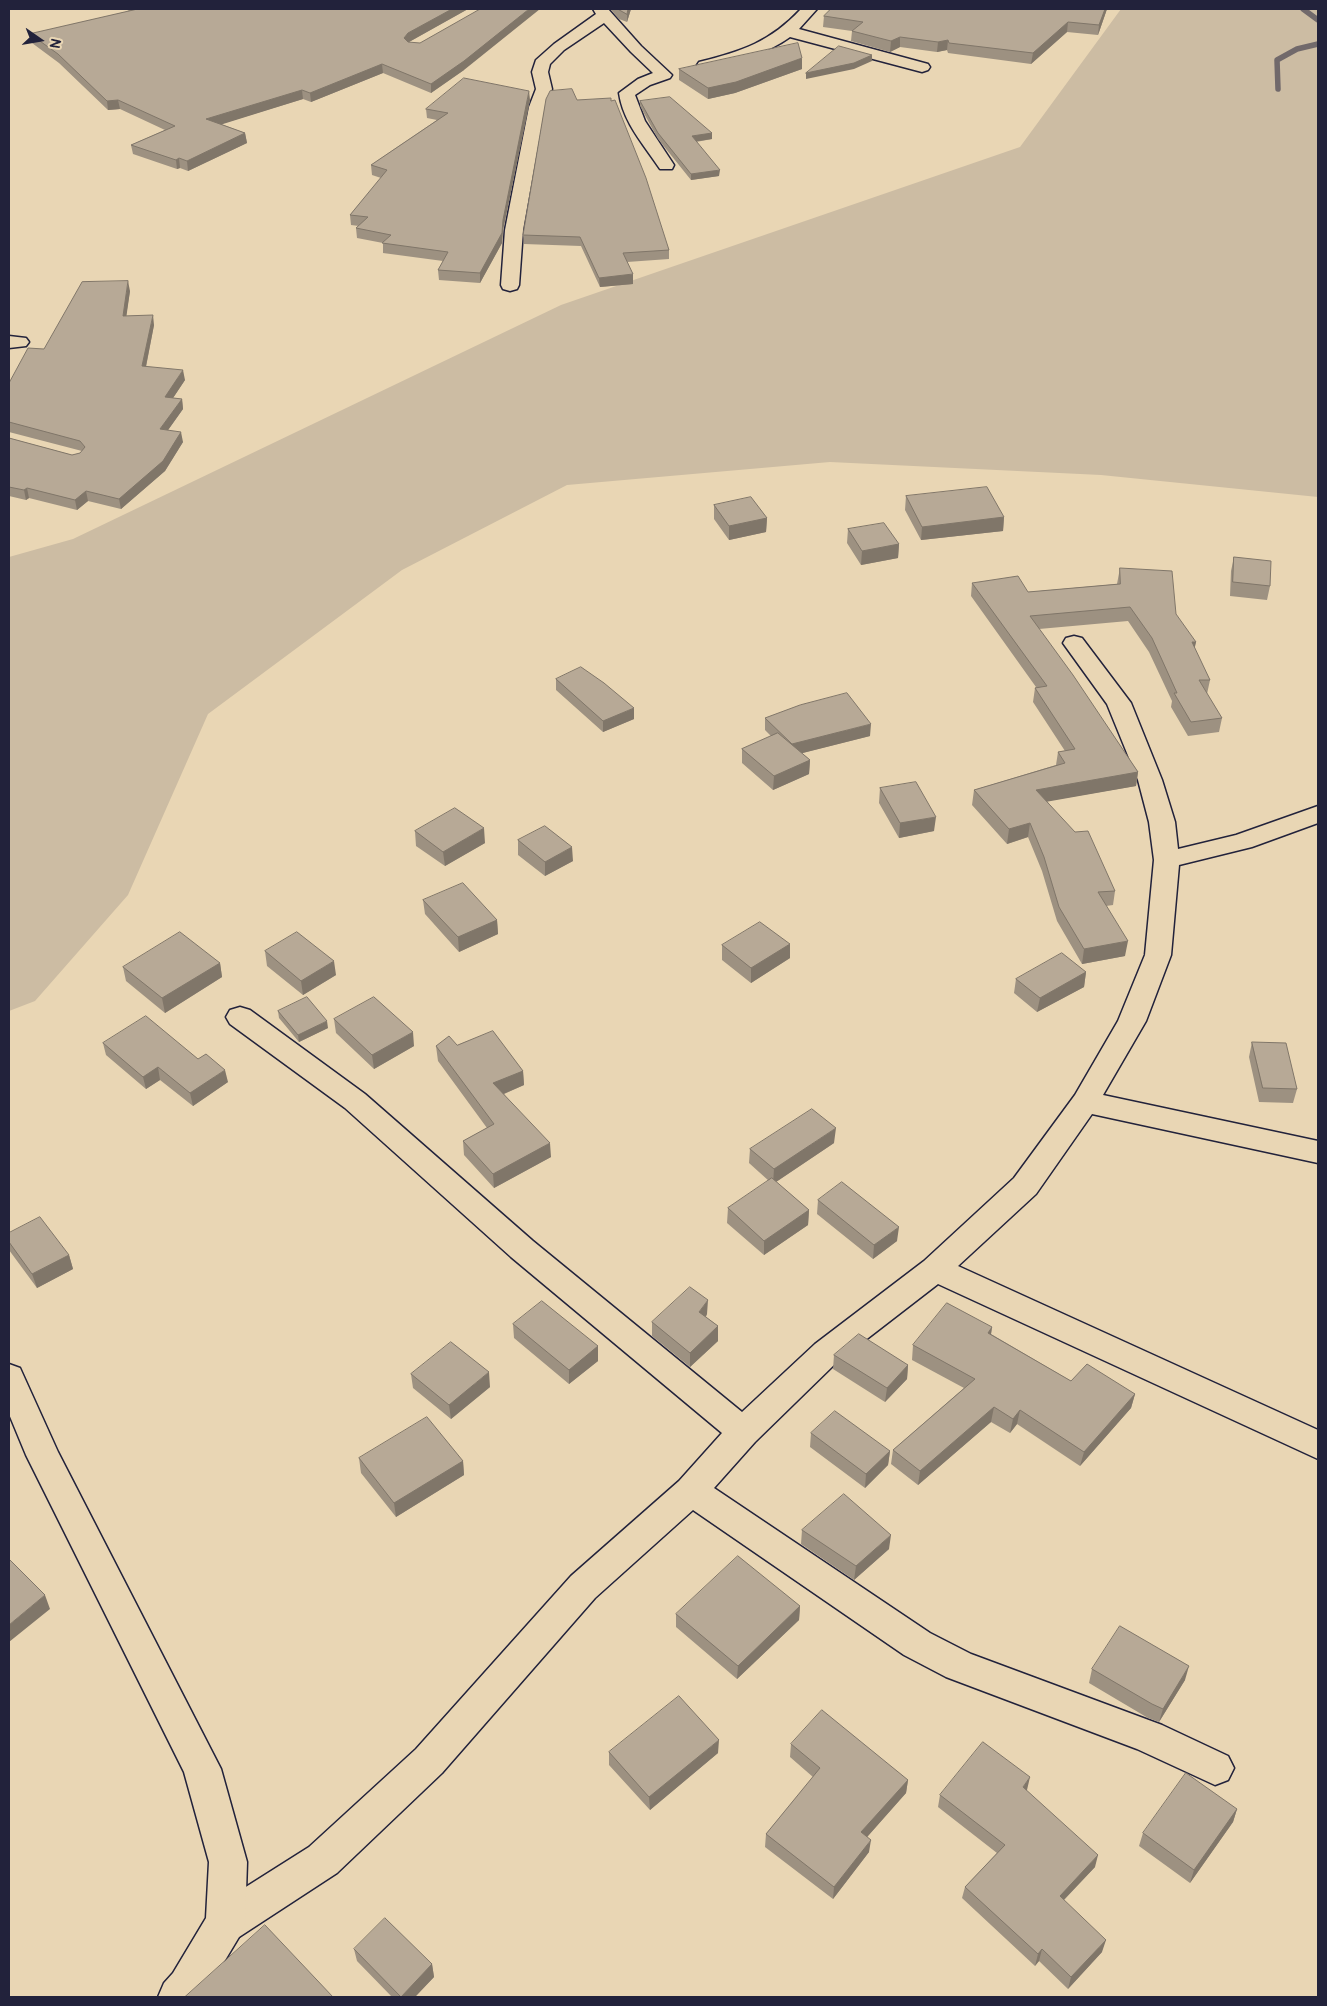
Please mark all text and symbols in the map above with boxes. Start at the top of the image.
north arrow [15,15,65,65]
text: N [46,37,64,50]

